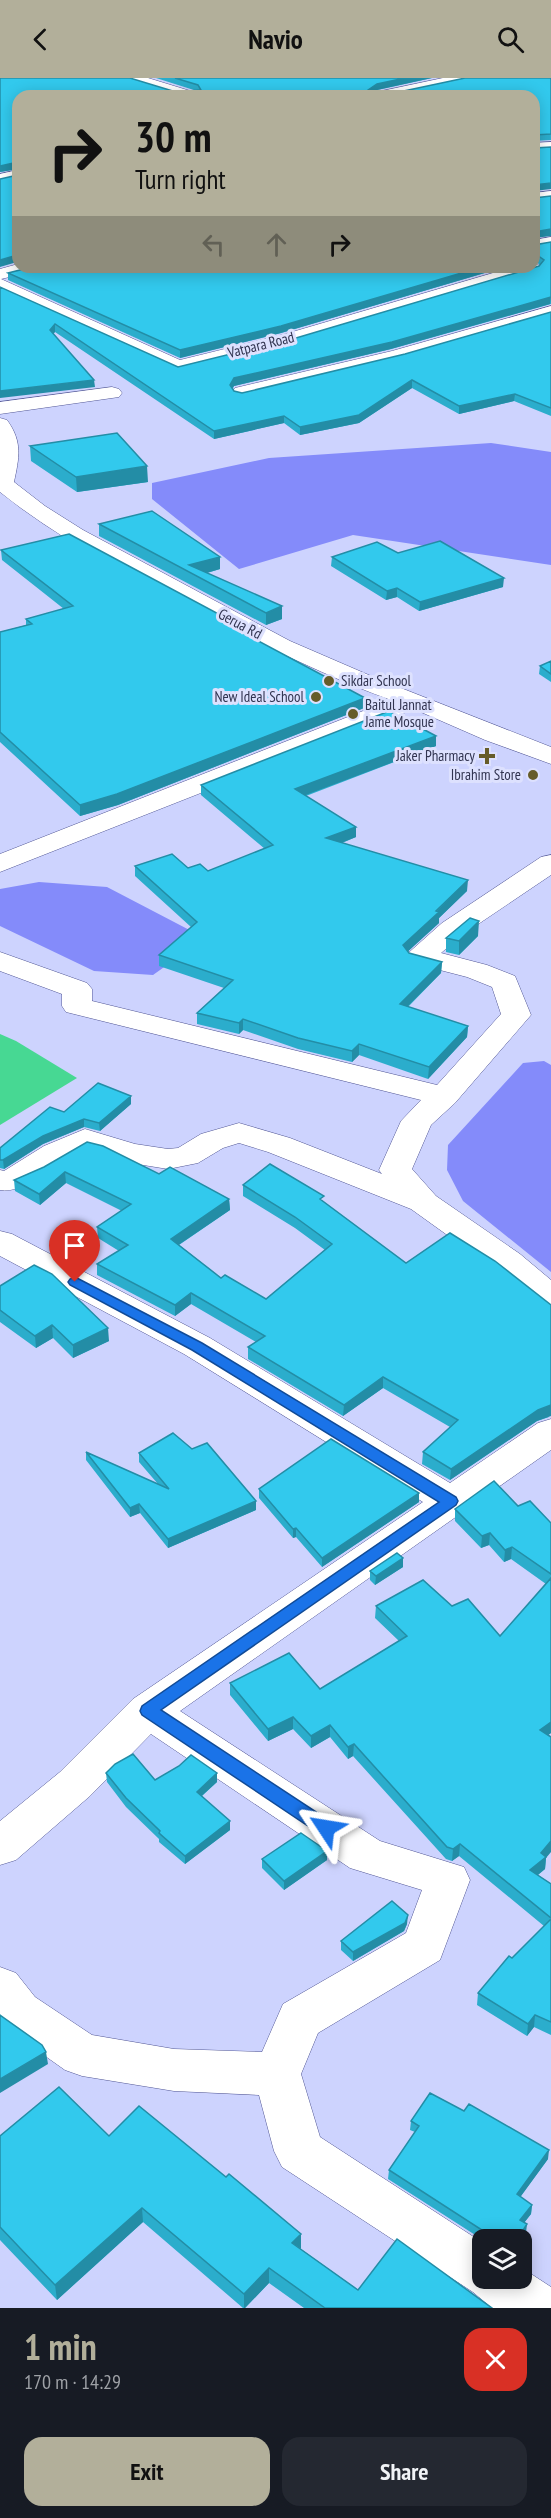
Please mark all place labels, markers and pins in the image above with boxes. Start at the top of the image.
place label: Sikdar School [341,671,412,690]
marker: Sikdar School [322,674,336,688]
place label: New Ideal School [214,687,304,706]
marker: New Ideal School [309,690,323,704]
place label: Baitul Jannat Jame Mosque [364,695,434,731]
marker: Baitul Jannat Jame Mosque [346,707,360,721]
place label: Jaker Pharmacy [395,746,475,765]
marker: Jaker Pharmacy [480,749,494,763]
place label: Ibrahim Store [451,765,521,784]
marker: Ibrahim Store [526,768,540,782]
pin [49,1220,100,1282]

